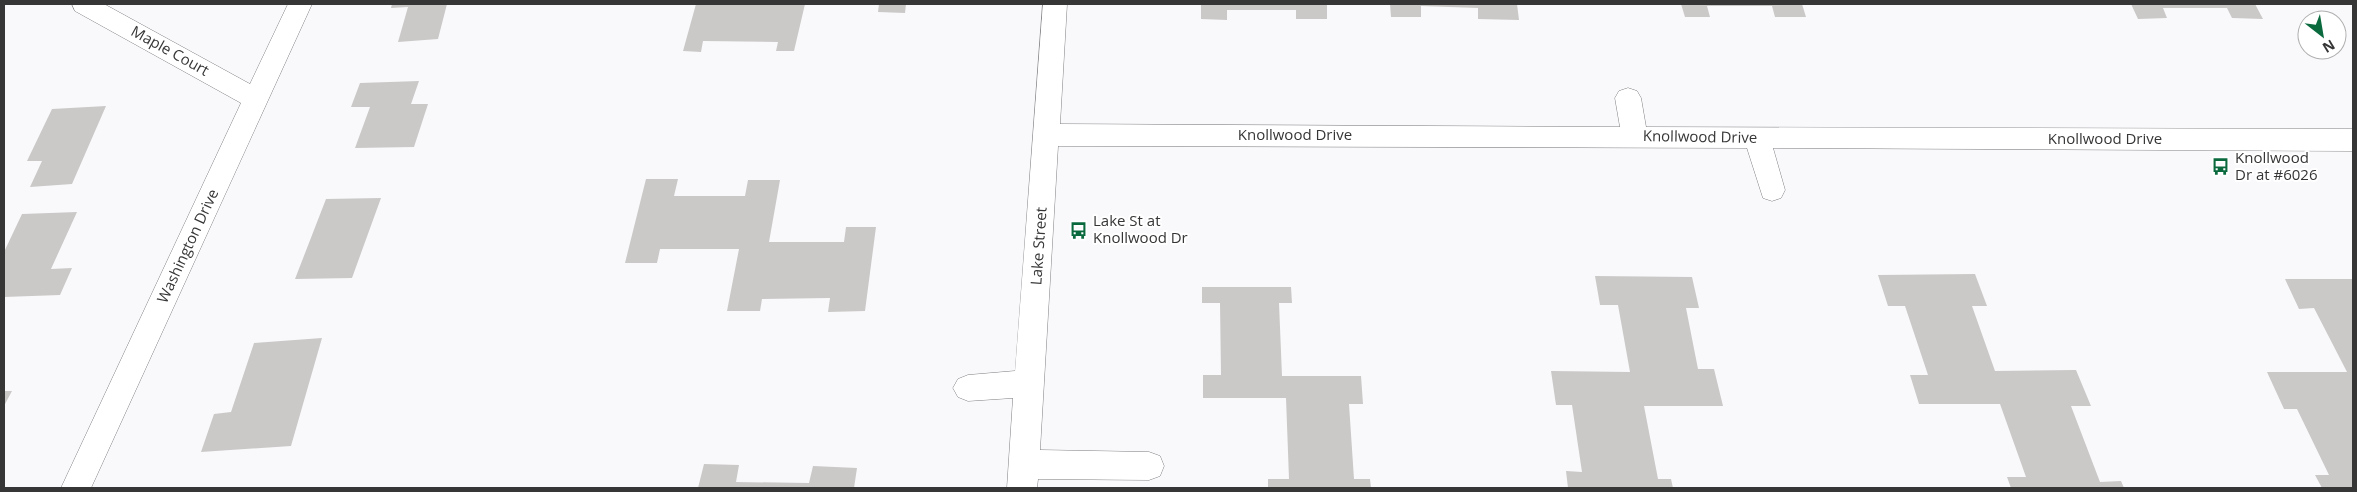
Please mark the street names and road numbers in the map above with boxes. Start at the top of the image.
street label: Maple Court [128,20,213,80]
street label: Knollwood Drive [1238,124,1352,144]
street label: Knollwood Drive [1643,125,1757,147]
street label: Knollwood Drive [2048,128,2162,148]
street label: Washington Drive [152,185,222,306]
street label: Lake Street [1025,206,1051,286]

